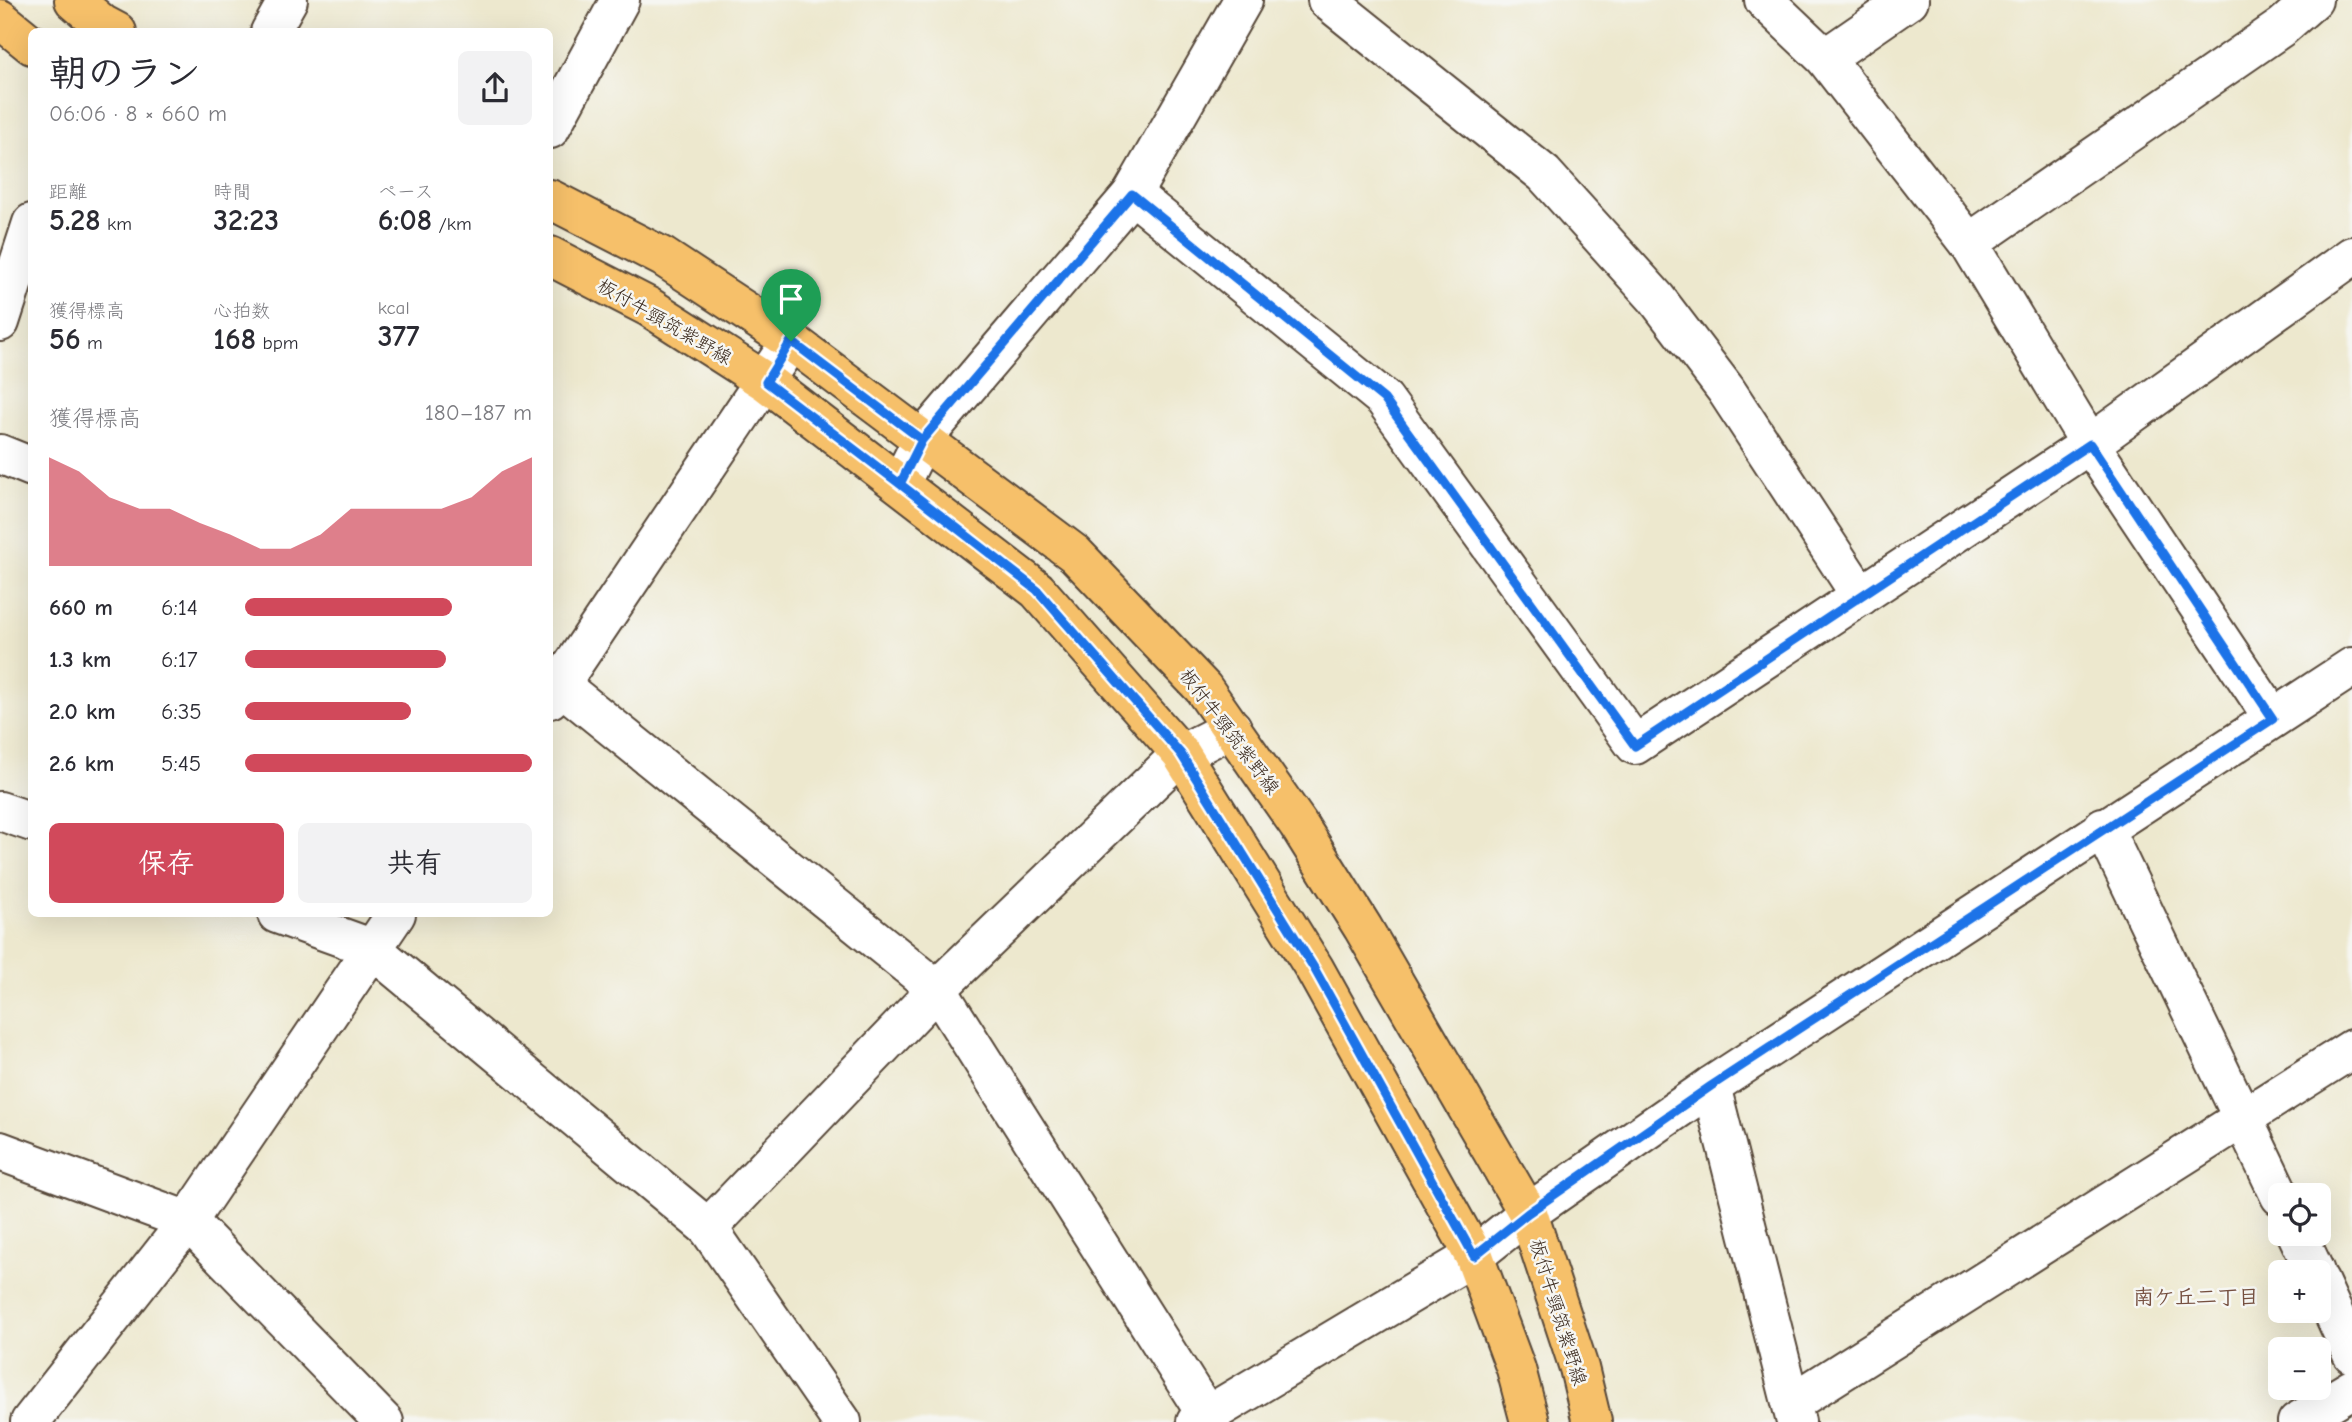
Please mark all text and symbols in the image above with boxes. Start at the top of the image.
button: share [458,51,532,125]
text: 朝のラン [49,52,201,96]
text: 06:06 · 8 × 660 m [49,100,227,127]
text: 距離 [49,181,87,203]
text: 時間 [213,181,251,203]
text: ペース [378,181,434,203]
text: 5.28 [49,203,101,238]
text: 32:23 [213,203,279,238]
text: 6:08 [378,203,432,238]
text: km [101,213,132,235]
text: /km [432,213,472,235]
pin [761,269,821,341]
street label: 板付牛頸筑紫野線 [593,274,736,369]
icon: arrive [772,280,810,318]
text: kcal [378,297,410,319]
text: 獲得標高 [49,300,125,322]
text: 心拍数 [213,300,270,322]
text: 377 [378,319,419,354]
text: 56 [49,322,81,357]
text: 168 [213,322,256,357]
text: m [81,332,103,354]
text: bpm [256,332,299,354]
text: 180–187 m [425,399,532,426]
text: 獲得標高 [49,405,141,432]
text: 660 m [49,594,113,621]
text: 6:14 [161,594,198,621]
text: 1.3 km [49,646,111,673]
text: 6:17 [161,646,198,673]
street label: 板付牛頸筑紫野線 [1175,664,1284,799]
text: 2.0 km [49,698,115,725]
text: 6:35 [161,698,202,725]
text: 2.6 km [49,750,114,777]
text: 5:45 [161,750,201,777]
button: 保存 [49,823,284,903]
button: 共有 [298,823,532,903]
map controls [2268,1183,2331,1400]
button: locate [2268,1183,2331,1246]
street label: 板付牛頸筑紫野線 [1525,1236,1591,1388]
button: + [2268,1260,2331,1323]
district label: 南ケ丘二丁目 [2133,1285,2259,1309]
button: − [2268,1337,2331,1400]

